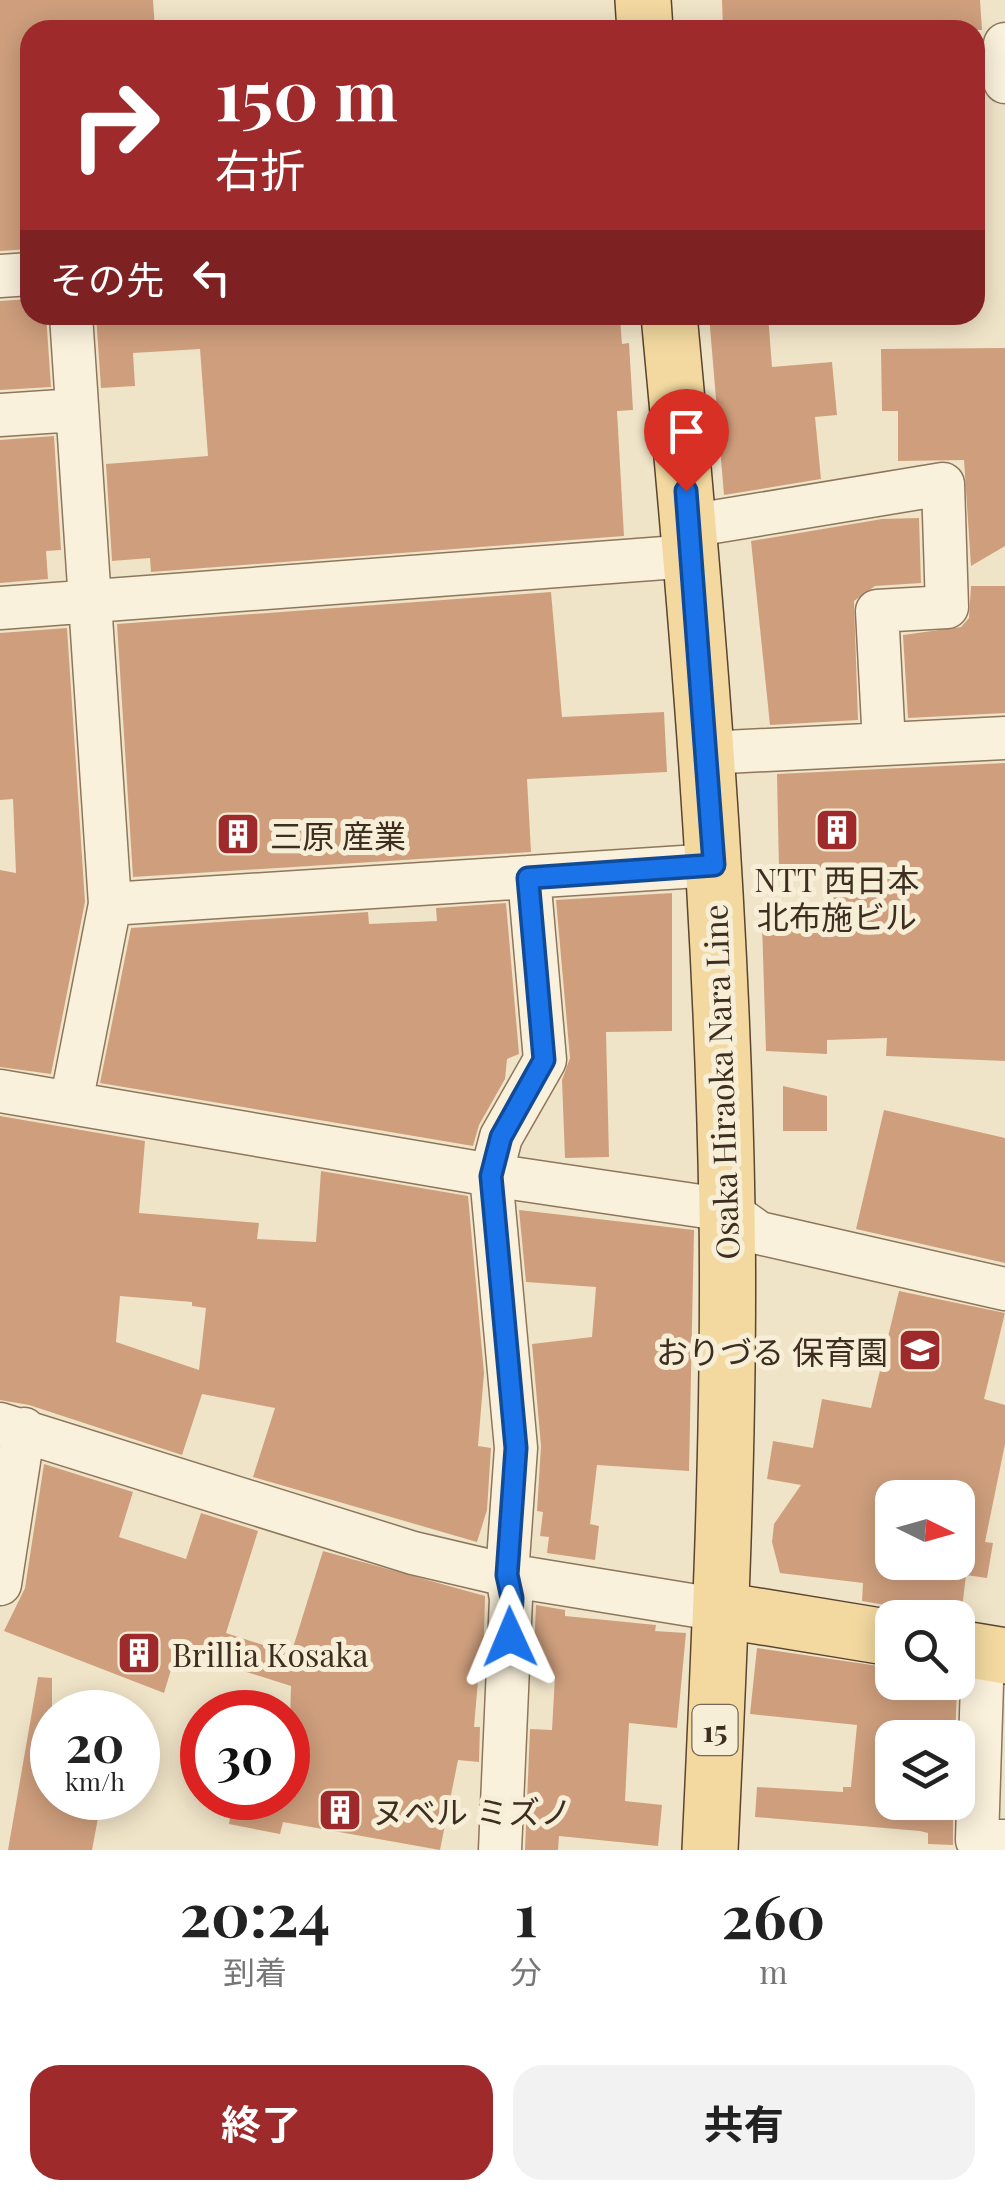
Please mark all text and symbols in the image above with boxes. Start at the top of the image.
text: 150 m [215,45,398,139]
icon: right [50,60,180,190]
text: 右折 [215,138,305,198]
icon: left [184,250,239,305]
text: その先 [50,253,164,304]
pin [644,389,729,492]
icon: arrive [659,404,714,459]
building icon: NTT 西日本 北布施ビル [814,807,860,853]
building icon: 三原 産業 [215,811,261,857]
place label: 三原 産業 [270,813,406,856]
place label: NTT 西日本 北布施ビル [754,857,920,937]
street label: Osaka Hiraoka Nara Line [692,904,748,1260]
school or university icon: おりづる 保育園 [897,1327,943,1373]
place label: おりづる 保育園 [656,1329,888,1372]
north arrow [875,1480,975,1580]
map controls [875,1480,975,1820]
position arrow [458,1585,562,1689]
button: search [875,1600,975,1700]
building icon: Brillia Kosaka [116,1630,162,1676]
place label: Brillia Kosaka [172,1632,369,1675]
speed limit sign: 30 [180,1690,310,1820]
road number: 15 [692,1705,738,1755]
text: 20 [66,1709,124,1776]
button: layers [875,1720,975,1820]
text: km/h [65,1764,125,1797]
building icon: ヌベル ミズノ [317,1787,363,1833]
place label: ヌベル ミズノ [372,1789,572,1832]
text: 20:24 [180,1872,330,1952]
text: 1 [514,1872,537,1952]
text: 260 [722,1874,825,1954]
text: 到着 [223,1949,287,1992]
text: 分 [510,1949,542,1992]
text: m [759,1949,788,1992]
button: 終了 [30,2065,493,2180]
button: 共有 [513,2065,975,2180]

